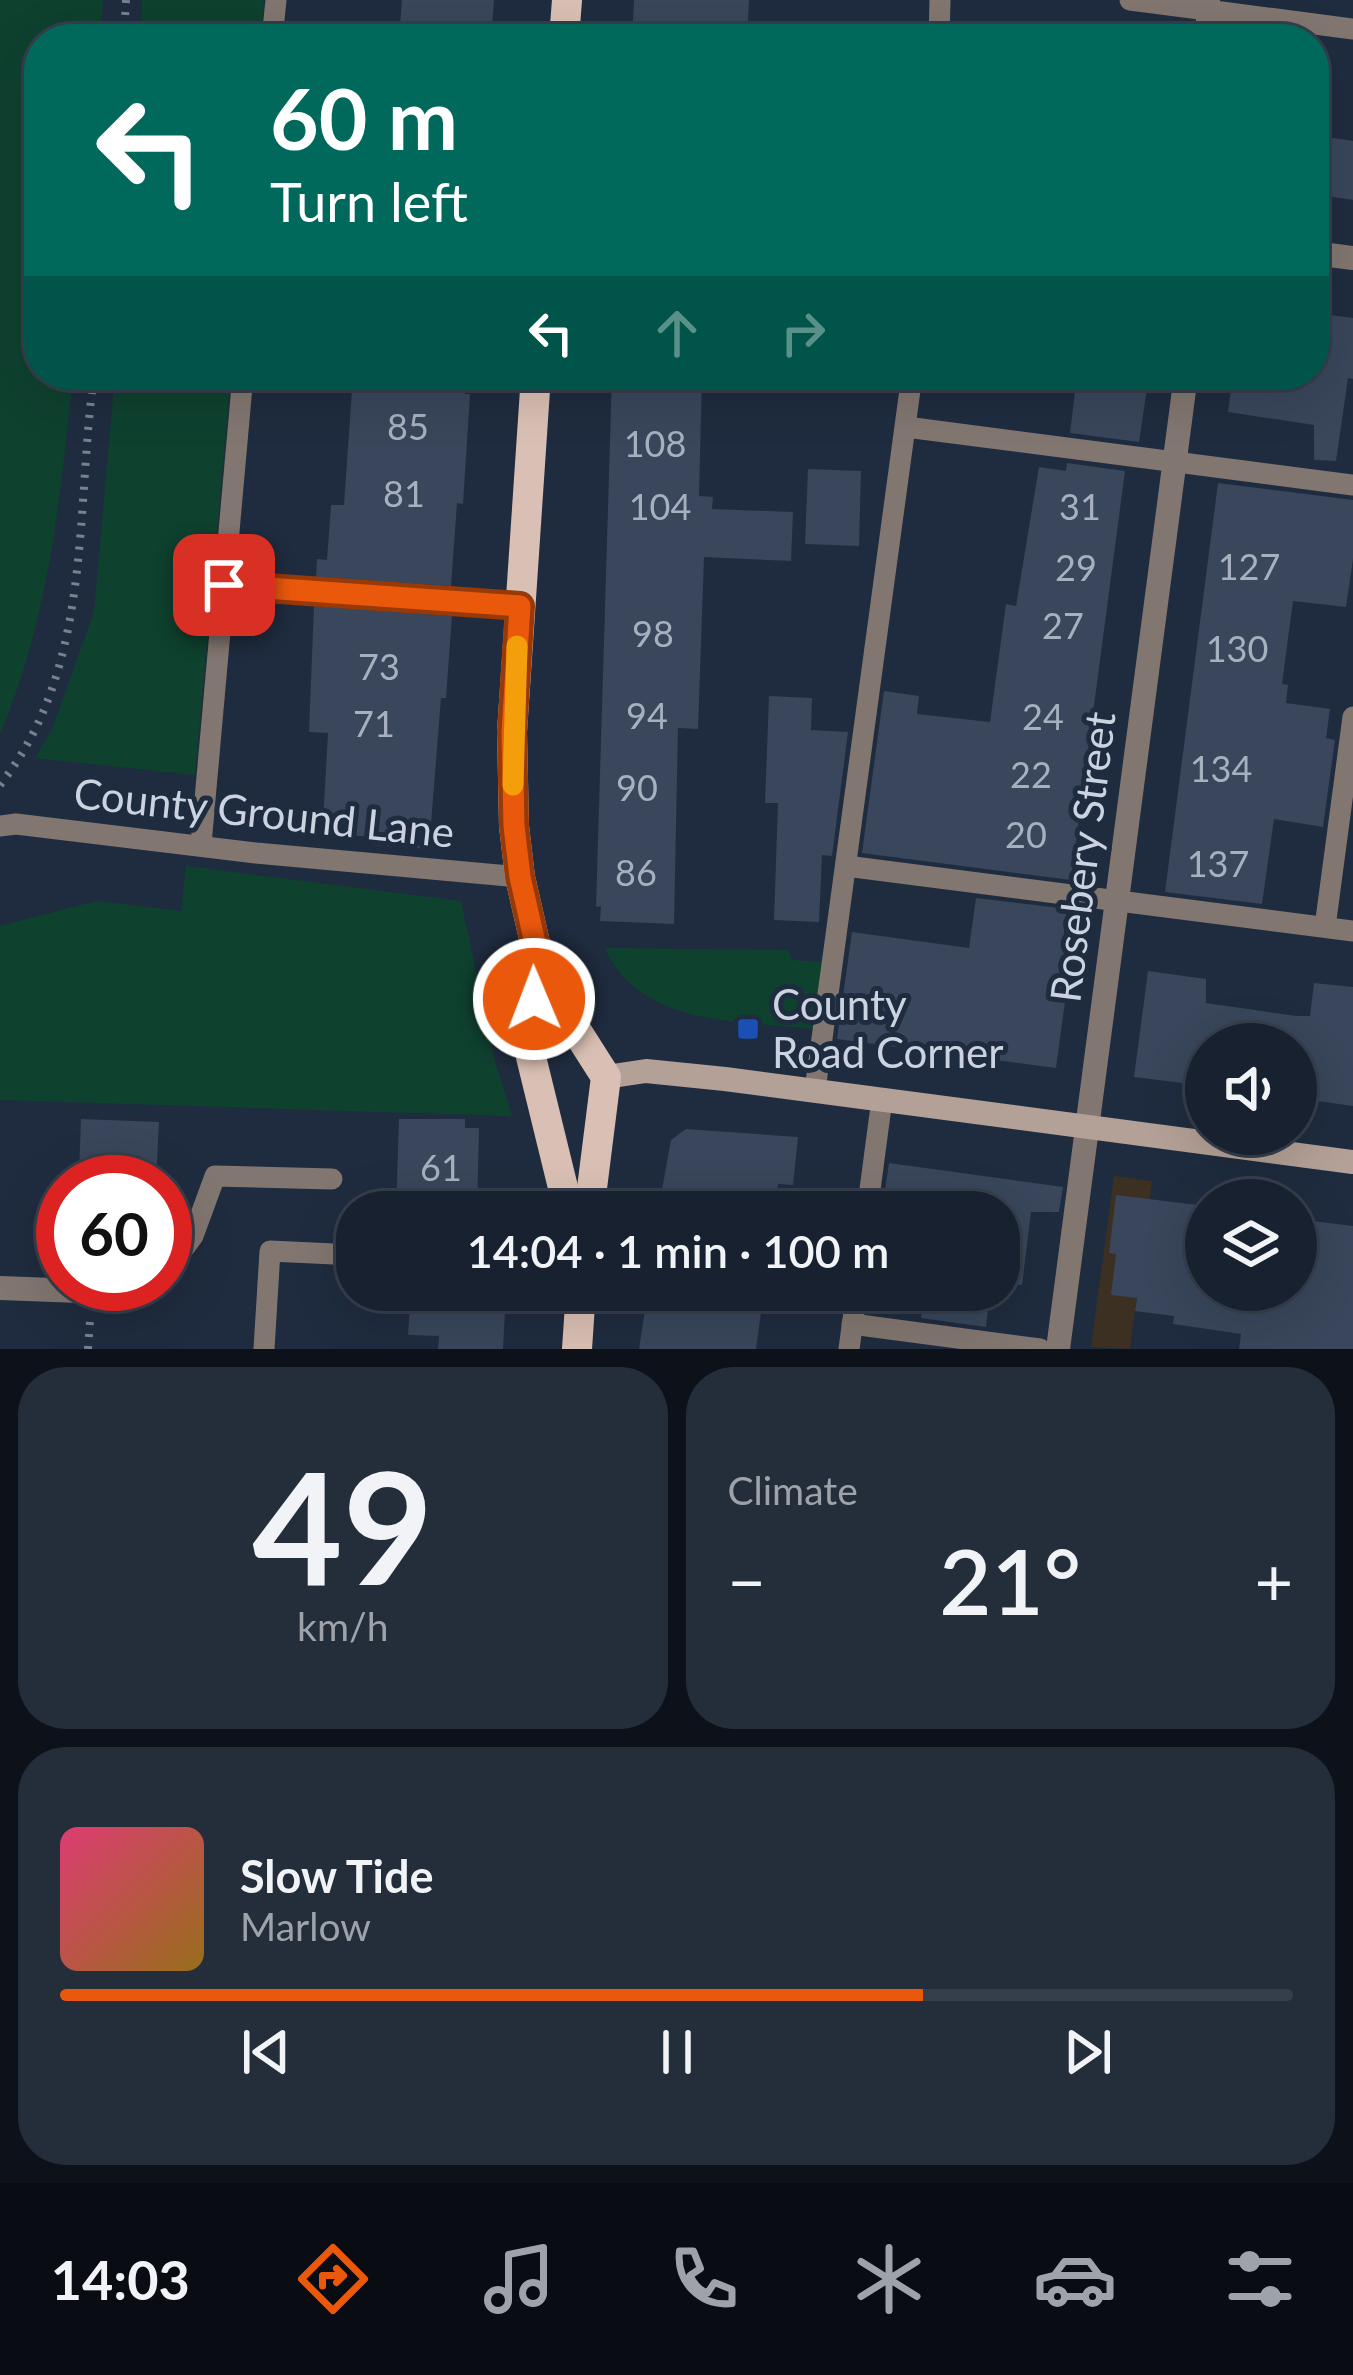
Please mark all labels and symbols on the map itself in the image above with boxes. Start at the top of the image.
house number: 85 [387,404,429,448]
house number: 108 [624,421,686,465]
house number: 81 [383,471,425,515]
house number: 104 [629,484,691,528]
house number: 31 [1059,484,1101,528]
pin [173,534,275,636]
house number: 127 [1218,544,1280,588]
house number: 29 [1055,545,1097,589]
house number: 27 [1042,603,1084,647]
house number: 98 [632,611,674,655]
house number: 130 [1206,626,1268,670]
house number: 73 [358,644,400,688]
house number: 94 [626,693,668,737]
house number: 24 [1022,694,1064,738]
house number: 71 [353,701,395,745]
street label: Rosebery Street [1039,709,1125,1005]
house number: 134 [1190,746,1252,790]
house number: 22 [1010,752,1052,796]
house number: 90 [616,765,658,809]
street label: County Ground Lane [71,767,457,857]
house number: 20 [1005,812,1047,856]
house number: 137 [1187,841,1249,885]
house number: 86 [615,850,657,894]
position arrow [471,936,597,1062]
place label: County Road Corner [772,979,1004,1077]
marker: County Road Corner [735,1016,761,1042]
house number: 61 [420,1145,462,1189]
speed limit sign: 60 [36,1155,192,1311]

